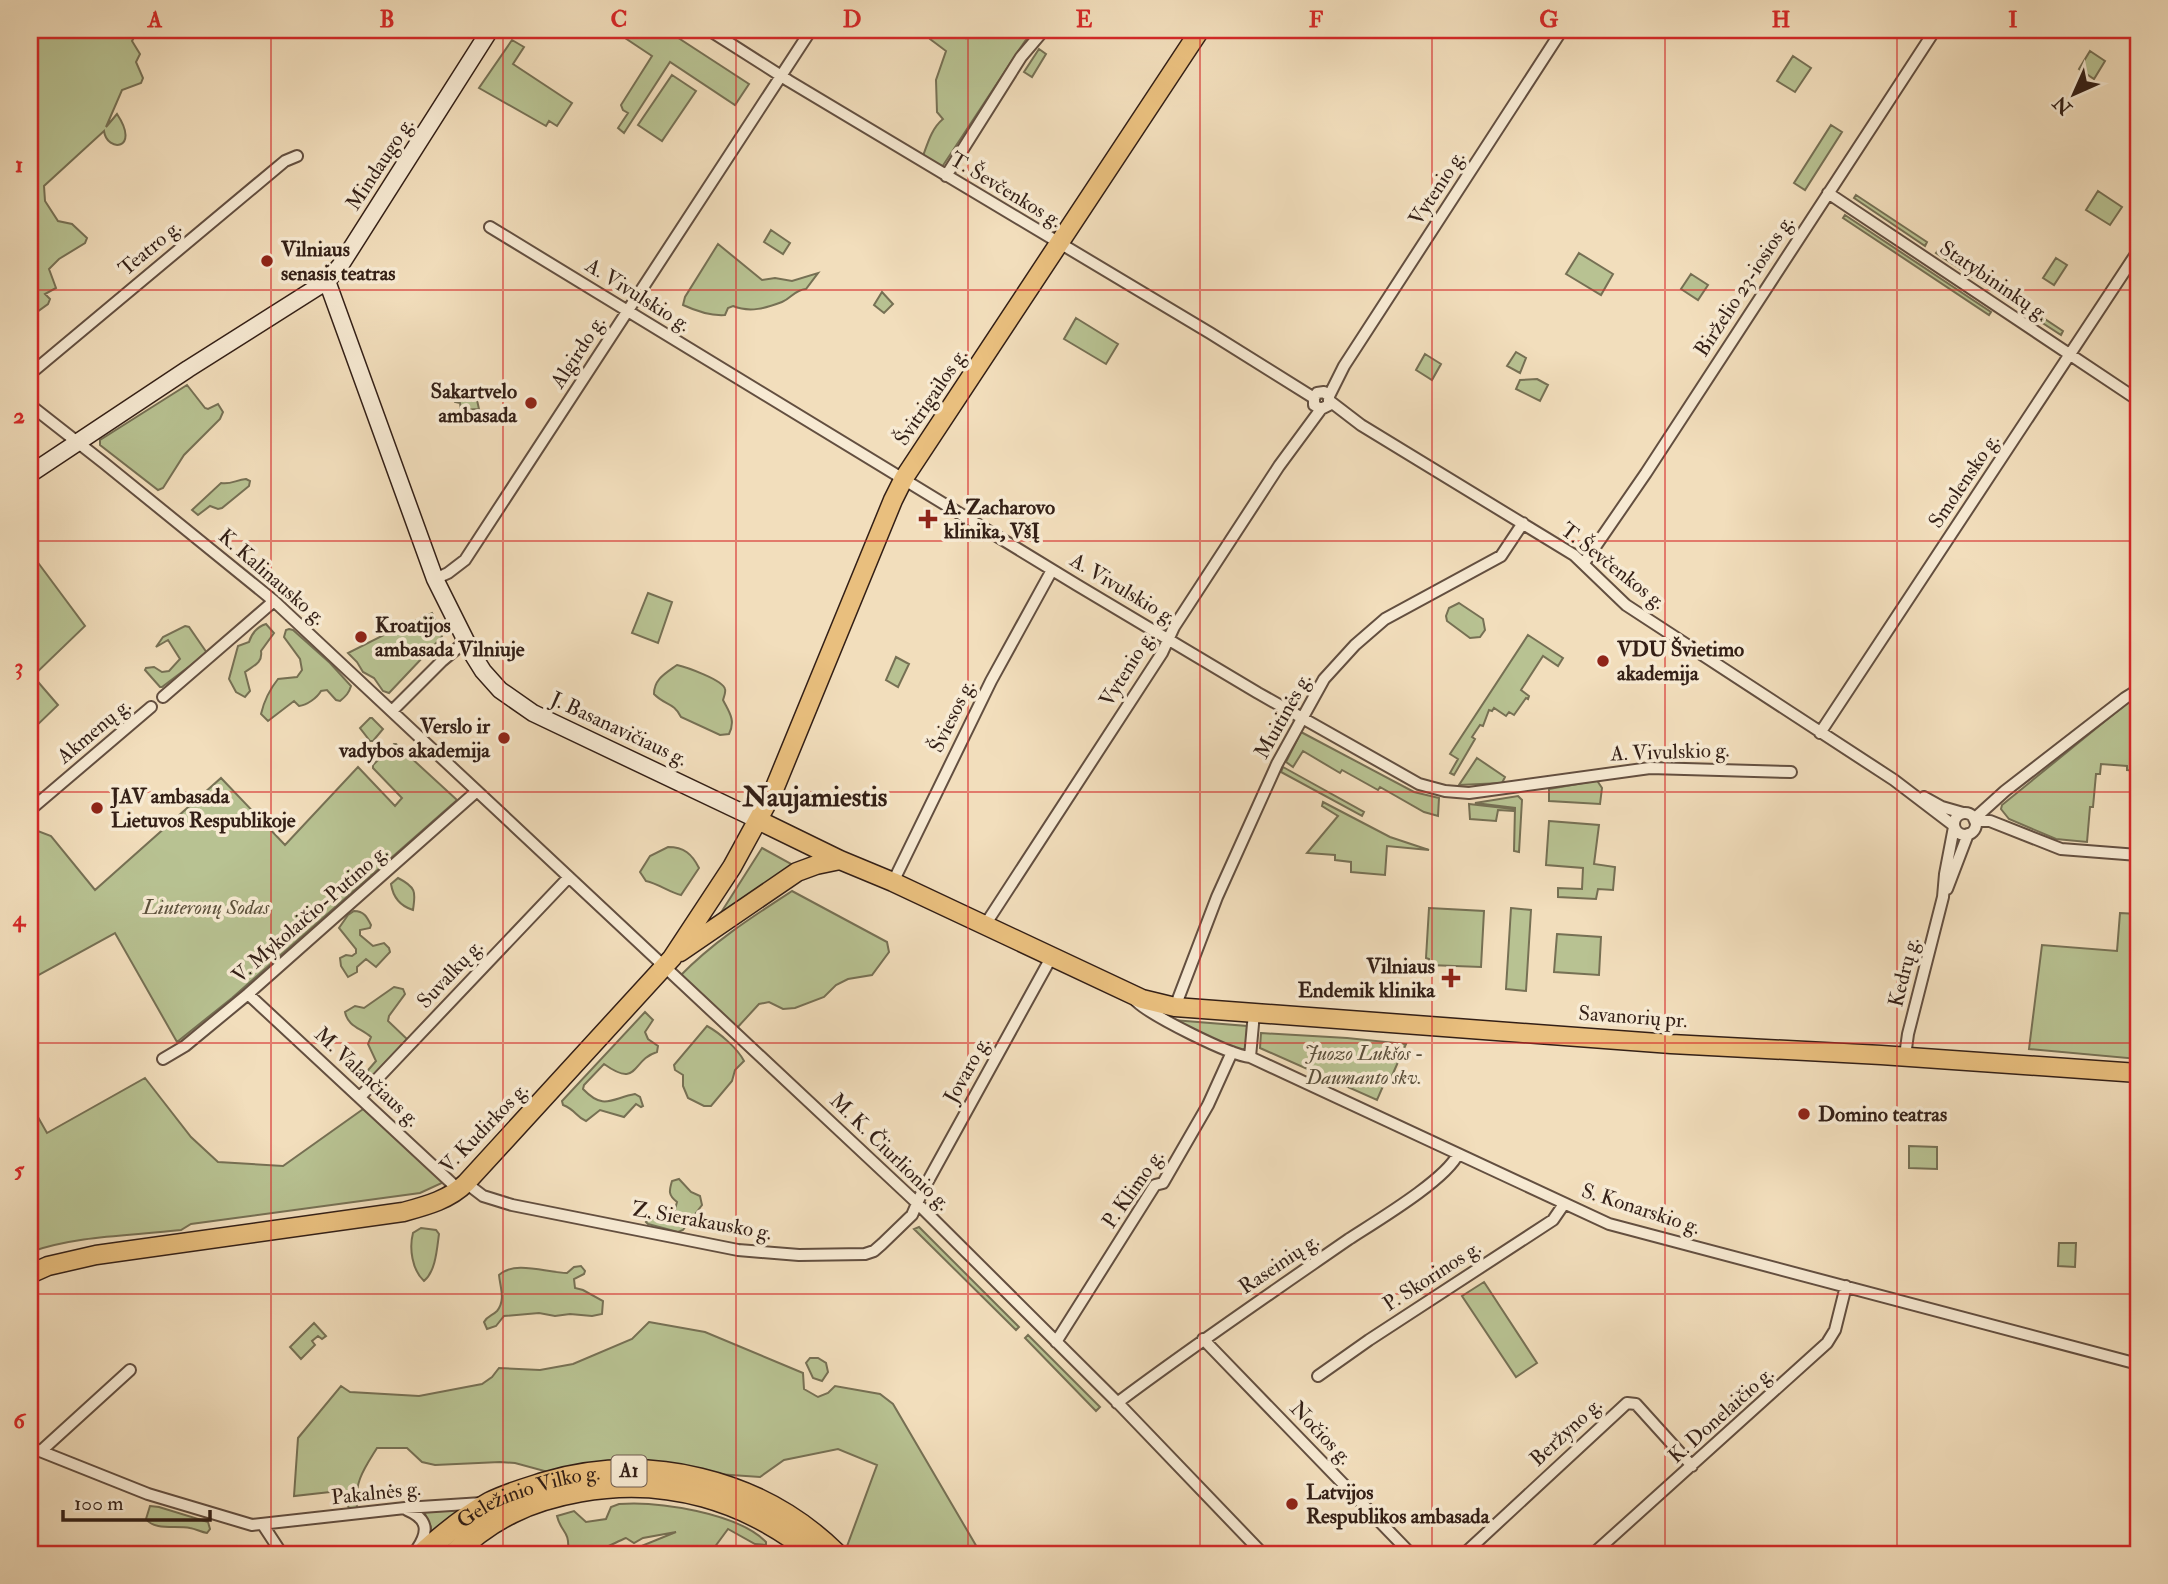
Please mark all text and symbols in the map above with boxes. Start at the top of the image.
text: A [147,5,163,34]
text: B [379,5,395,34]
text: C [611,5,627,34]
text: D [843,5,861,34]
text: E [1076,5,1093,34]
text: F [1309,5,1324,34]
text: G [1539,5,1559,34]
text: H [1772,5,1791,34]
text: I [2008,5,2018,34]
north arrow [2038,60,2108,130]
text: N [2047,90,2078,121]
street label: Mindaugo g. [340,112,420,216]
street label: Vytenio g. [1403,145,1471,231]
street label: T. Ševčenkos g. [945,146,1067,234]
text: 1 [15,150,23,179]
street label: Birželio 23-iosios g. [1688,210,1800,362]
street label: Teatro g. [113,214,187,282]
street label: Statybininkų g. [1934,235,2054,327]
place label: Vilniaus senasis teatras [280,236,396,287]
street label: A. Vivulskio g. [580,251,696,338]
marker: Vilniaus senasis teatras [259,253,275,269]
street label: Algirdo g. [544,310,612,394]
street label: Švitrigailos g. [888,343,974,451]
place label: Sakartvelo ambasada [431,378,518,429]
marker: Sakartvelo ambasada [523,395,539,411]
text: 2 [13,401,25,430]
street label: Smolensko g. [1922,428,2006,534]
place label: A. Zacharovo klinika, VšĮ [943,494,1055,545]
marker: A. Zacharovo klinika, VšĮ [918,509,938,529]
street label: T. Ševčenkos g. [1555,517,1671,615]
street label: K. Kalinausko g. [213,523,331,631]
street label: A. Vivulskio g. [1064,546,1181,631]
place label: Kroatijos ambasada Vilniuje [375,612,525,663]
street label: Vytenio g. [1093,626,1161,712]
marker: Kroatijos ambasada Vilniuje [353,629,369,645]
place label: VDU Švietimo akademija [1616,636,1744,687]
text: 3 [15,652,23,681]
marker: VDU Švietimo akademija [1595,653,1611,669]
street label: Muitinės g. [1248,668,1318,764]
street label: Šviesos g. [923,675,981,757]
street label: J. Basanavičiaus g. [545,685,692,772]
street label: Akmenų g. [51,692,137,770]
place label: Verslo ir vadybos akademija [338,713,491,764]
marker: Verslo ir vadybos akademija [496,730,512,746]
street label: A. Vivulskio g. [1609,736,1730,768]
district label: Naujamiestis [742,780,888,815]
place label: JAV ambasada Lietuvos Respublikoje [110,783,296,834]
marker: JAV ambasada Lietuvos Respublikoje [89,800,105,816]
street label: V. Mykolaičio-Putino g. [226,839,394,989]
park label: Liuteronų Sodas [142,894,271,921]
text: 4 [12,904,27,933]
street label: Suvalkų g. [411,934,489,1014]
street label: Kedrų g. [1882,934,1926,1010]
place label: Vilniaus Endemik klinika [1298,953,1436,1004]
marker: Vilniaus Endemik klinika [1441,968,1461,988]
street label: Savanorių pr. [1578,1000,1688,1034]
street label: M. Valančiaus g. [309,1021,425,1133]
street label: Jovaro g. [937,1032,996,1109]
park label: Juozo Lukšos - Daumanto skv. [1304,1040,1424,1091]
street label: V. Kudirkos g. [434,1077,534,1179]
street label: M. K. Čiurlionio g. [824,1087,956,1217]
place label: Domino teatras [1818,1101,1947,1128]
marker: Domino teatras [1796,1106,1812,1122]
street label: P. Klimo g. [1096,1144,1170,1234]
text: 5 [14,1155,25,1184]
street label: S. Konarskio g. [1578,1177,1704,1241]
street label: Z. Sierakausko g. [630,1195,774,1247]
street label: Raseinių g. [1234,1227,1324,1301]
street label: P. Skorinos g. [1378,1234,1486,1318]
street label: K. Donelaičio g. [1663,1361,1779,1469]
street label: Beržyno g. [1524,1392,1608,1472]
street label: Nočios g. [1284,1395,1358,1471]
text: 6 [13,1406,27,1435]
road number: A1 [612,1456,646,1486]
street label: Geležinio Vilko g. [451,1459,601,1534]
street label: Pakalnės g. [330,1475,422,1511]
scale bar [63,1479,210,1523]
place label: Latvijos Respublikos ambasada [1306,1479,1491,1530]
text: 100 m [74,1490,124,1517]
marker: Latvijos Respublikos ambasada [1284,1496,1300,1512]

